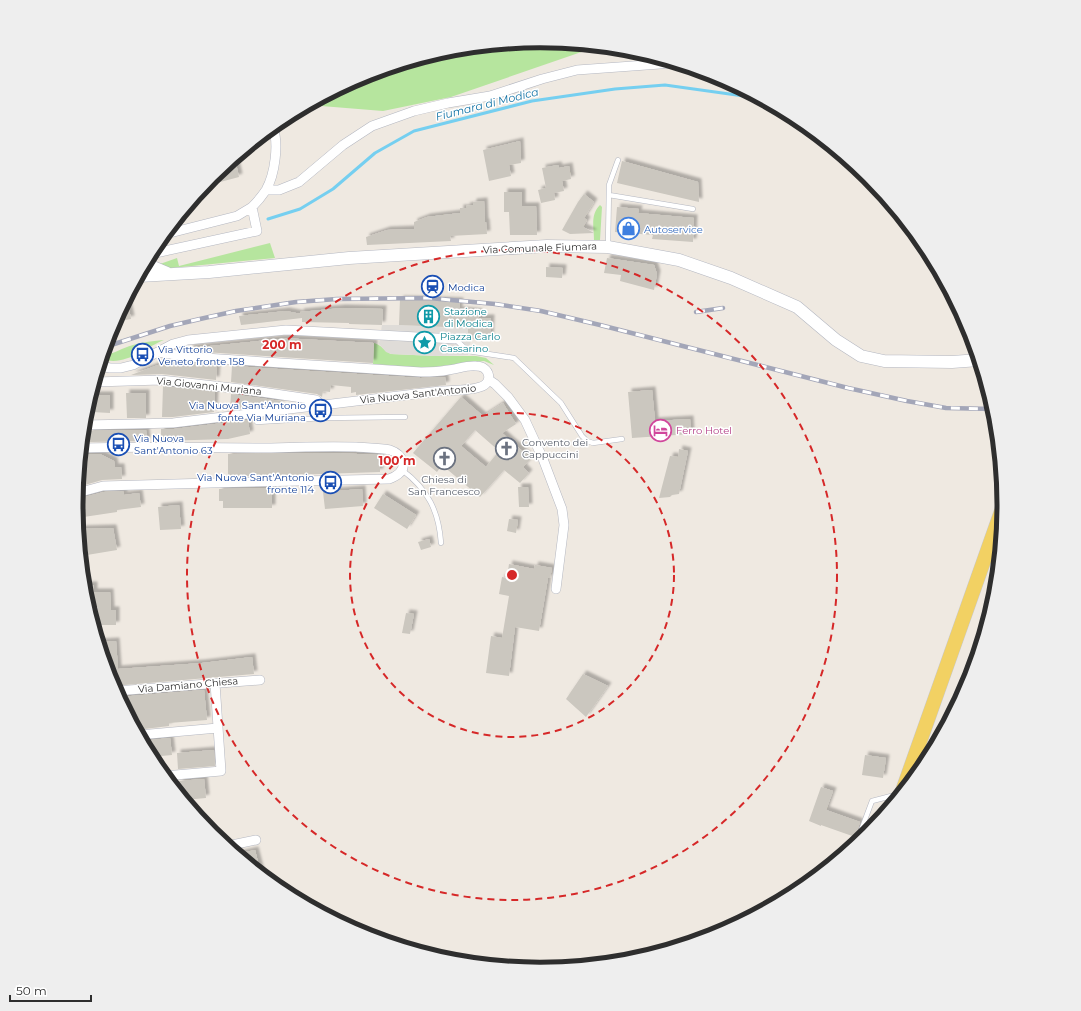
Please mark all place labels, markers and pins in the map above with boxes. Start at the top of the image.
shop icon: Autoservice [615,216,641,242]
place label: Autoservice [644,223,703,236]
station icon: Modica [419,274,445,300]
place label: Modica [448,281,485,294]
building icon: Stazione di Modica [416,304,442,330]
place label: Stazione di Modica [444,305,493,330]
place icon: Piazza Carlo Cassarino [412,329,438,355]
place label: Piazza Carlo Cassarino [440,330,500,355]
bus stop icon: Via Vittorio Veneto fronte 158 [129,342,155,368]
place label: Via Vittorio Veneto fronte 158 [158,343,245,368]
bus stop icon: Via Nuova Sant'Antonio fonte Via Muriana [308,398,334,424]
place label: Via Nuova Sant'Antonio fonte Via Muriana [189,399,306,424]
hotel icon: Ferro Hotel [648,417,674,443]
place label: Ferro Hotel [676,424,732,437]
bus stop icon: Via Nuova Sant'Antonio 63 [106,431,132,457]
place label: Via Nuova Sant'Antonio 63 [134,432,213,457]
church icon: Convento dei Cappuccini [494,435,520,461]
place label: Convento dei Cappuccini [522,436,588,461]
church icon: Chiesa di San Francesco [431,446,457,472]
bus stop icon: Via Nuova Sant'Antonio fronte 114 [317,470,343,496]
place label: Via Nuova Sant'Antonio fronte 114 [197,471,314,496]
place label: Chiesa di San Francesco [408,473,480,498]
centre of rings [505,568,519,582]

